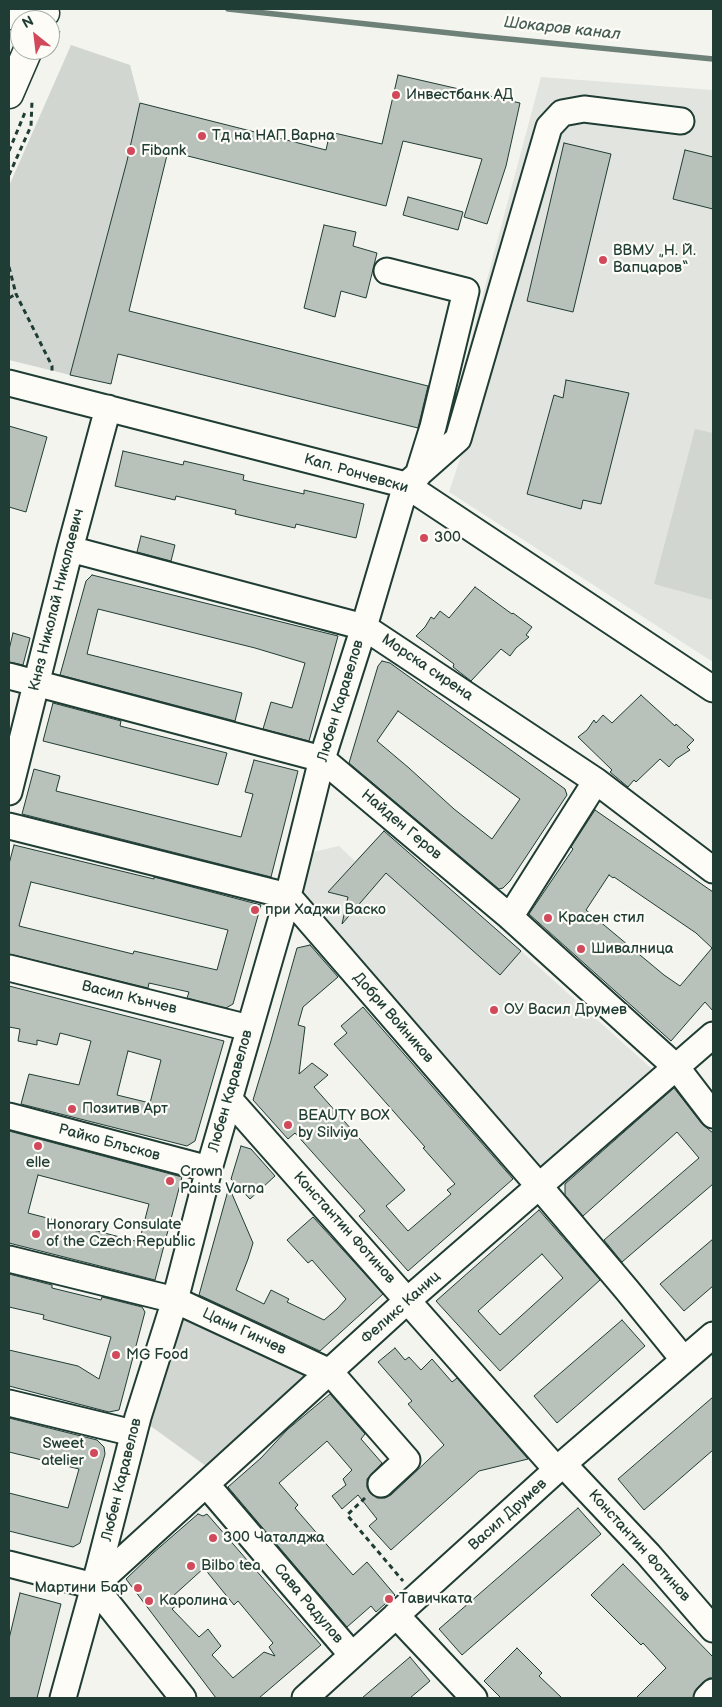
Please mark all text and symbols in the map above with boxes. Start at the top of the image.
north arrow [10,10,60,60]
text: N [19,12,37,32]
water label: Шокаров канал [503,13,621,45]
place label: Инвестбанк АД [406,86,513,104]
marker: Инвестбанк АД [390,89,402,101]
place label: Тд на НАП Варна [212,127,335,145]
marker: Тд на НАП Варна [196,130,208,142]
place label: Fibank [141,142,186,160]
marker: Fibank [125,145,137,157]
place label: ВВМУ „Н. Й. Вапцаров“ [613,242,696,277]
marker: ВВМУ „Н. Й. Вапцаров“ [597,254,609,266]
street label: Кап. Рончевски [302,451,410,497]
street label: Княз Николай Николаевич [26,507,88,693]
place label: 300 [434,529,461,547]
marker: 300 [418,532,430,544]
street label: Морска сирена [378,631,476,705]
street label: Любен Каравелов [314,638,368,764]
street label: Найден Геров [357,786,445,864]
place label: при Хаджи Васко [265,901,386,919]
marker: при Хаджи Васко [249,904,261,916]
place label: Красен стил [558,909,644,927]
marker: Красен стил [542,912,554,924]
place label: Шивалница [591,940,674,958]
marker: Шивалница [575,943,587,955]
street label: Добри Войников [349,969,437,1067]
street label: Васил Кънчев [80,978,178,1018]
place label: ОУ Васил Друмев [504,1001,627,1019]
marker: ОУ Васил Друмев [488,1004,500,1016]
street label: Любен Каравелов [205,1028,257,1154]
place label: Позитив Арт [82,1100,168,1118]
marker: Позитив Арт [66,1103,78,1115]
place label: BEAUTY BOX by Silviya [298,1107,390,1142]
marker: BEAUTY BOX by Silviya [282,1119,294,1131]
street label: Райко Блъсков [56,1121,162,1165]
marker: elle [32,1140,44,1152]
place label: elle [26,1154,50,1172]
place label: Crown Paints Varna [180,1163,264,1198]
street label: Константин Фотинов [289,1168,399,1288]
marker: Crown Paints Varna [164,1175,176,1187]
place label: Honorary Consulate of the Czech Republic [46,1216,196,1251]
marker: Honorary Consulate of the Czech Republic [30,1228,42,1240]
street label: Феликс Каниц [358,1268,444,1348]
street label: Цани Гинчев [199,1305,289,1359]
place label: MG Food [126,1346,188,1364]
marker: MG Food [110,1349,122,1361]
street label: Любен Каравелов [98,1417,146,1543]
place label: Sweet atelier [41,1435,84,1470]
marker: Sweet atelier [88,1447,100,1459]
street label: Васил Друмев [465,1475,551,1555]
street label: Константин Фотинов [584,1486,694,1606]
place label: 300 Чаталджа [223,1529,325,1547]
marker: 300 Чаталджа [207,1532,219,1544]
place label: Bilbo tea [201,1557,261,1575]
marker: Bilbo tea [185,1560,197,1572]
street label: Сава Радулов [269,1561,347,1647]
place label: Мартини Бар [34,1579,128,1597]
marker: Мартини Бар [132,1582,144,1594]
place label: Тавичката [399,1590,473,1608]
place label: Каролина [159,1592,228,1610]
marker: Тавичката [383,1593,395,1605]
marker: Каролина [143,1595,155,1607]

